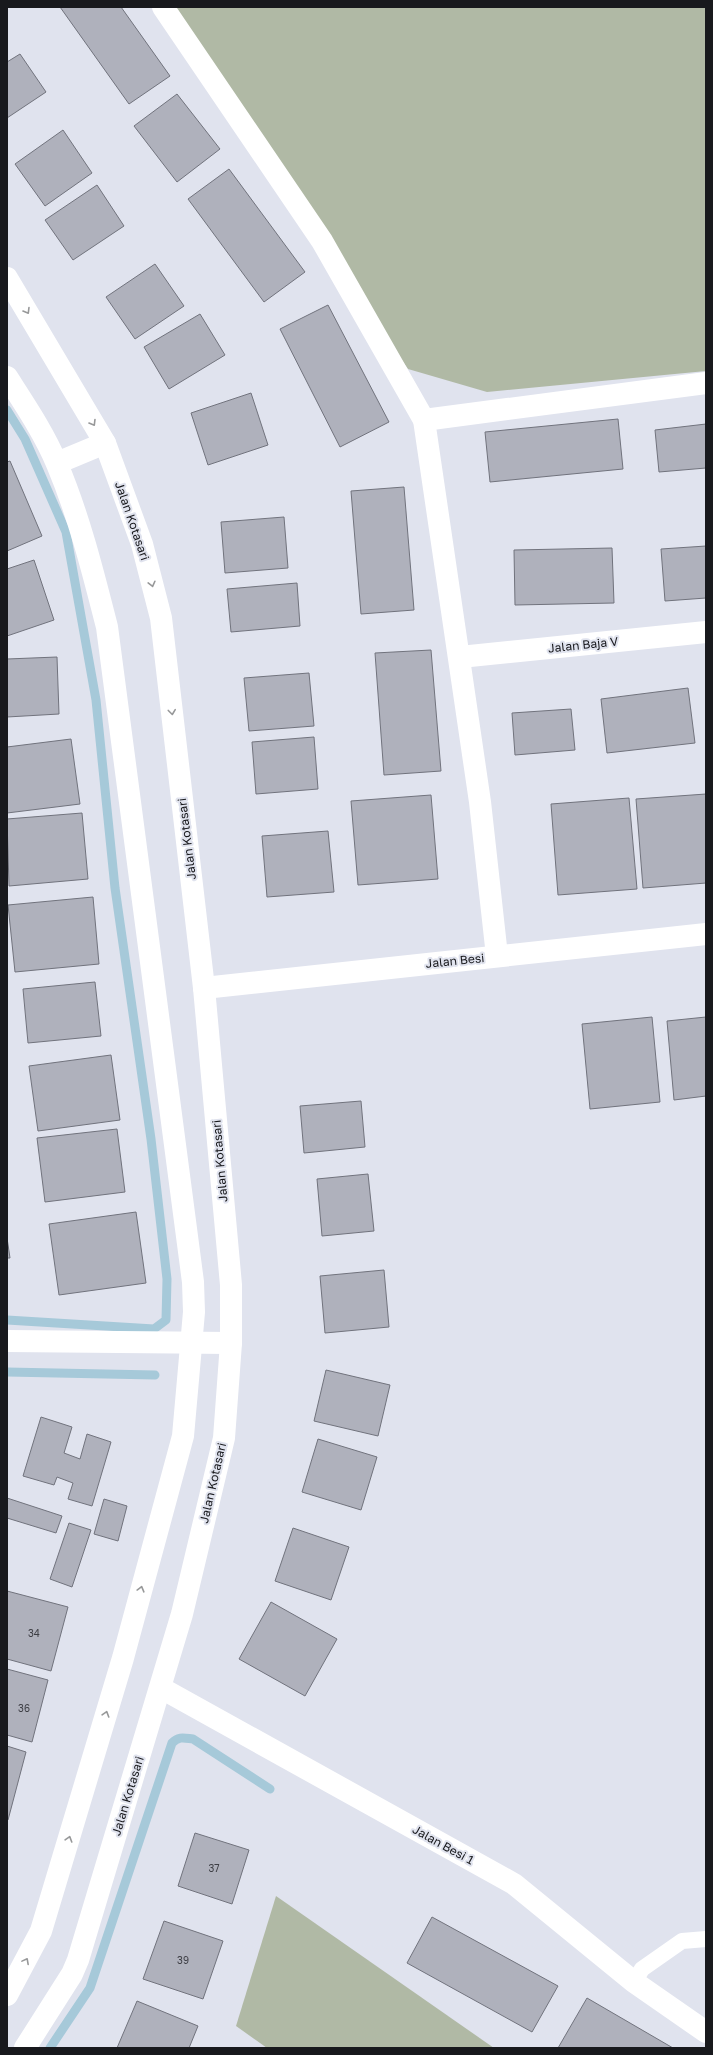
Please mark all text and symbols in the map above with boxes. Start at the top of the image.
one-way arrow [22,307,29,314]
one-way arrow [89,419,96,426]
street label: Jalan Kotasari [112,479,153,562]
one-way arrow [148,581,156,587]
street label: Jalan Baja V [547,633,619,656]
one-way arrow [167,709,176,715]
street label: Jalan Kotasari [174,797,199,881]
street label: Jalan Besi [425,950,485,971]
street label: Jalan Kotasari [208,1119,231,1203]
street label: Jalan Kotasari [196,1441,229,1525]
one-way arrow [136,1586,145,1593]
house number: 34 [28,1627,40,1639]
house number: 36 [18,1702,30,1714]
one-way arrow [101,1711,110,1718]
street label: Jalan Kotasari [108,1754,147,1837]
street label: Jalan Besi 1 [410,1822,477,1868]
one-way arrow [64,1835,73,1842]
house number: 37 [208,1862,220,1874]
house number: 39 [177,1954,189,1966]
one-way arrow [21,1958,29,1965]

